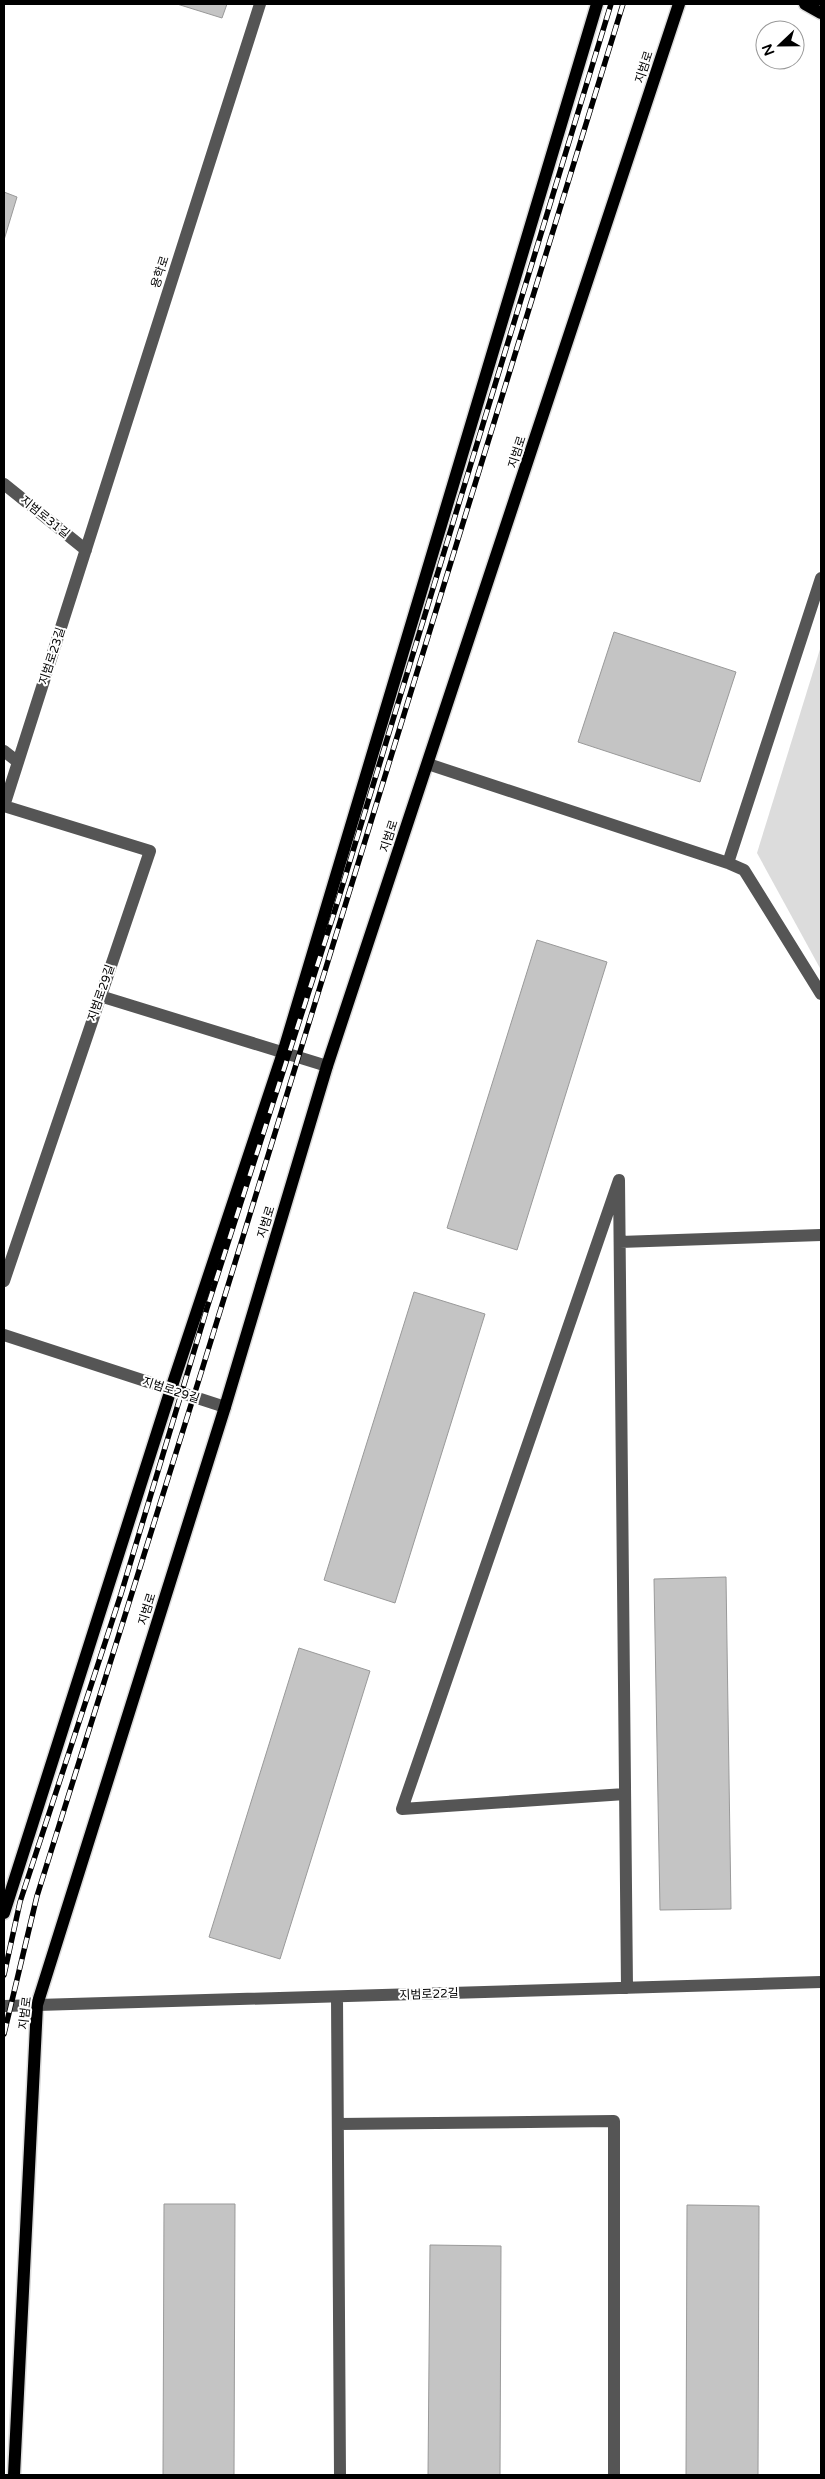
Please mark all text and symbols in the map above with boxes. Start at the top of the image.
north arrow [755,20,805,70]
text: N [758,41,778,58]
street label: 지범로 [632,49,656,85]
street label: 용학로 [148,254,172,290]
street label: 지범로 [505,434,529,470]
street label: 지범로31길 [18,493,72,541]
street label: 지범로23길 [36,626,68,686]
street label: 지범로 [377,818,401,854]
street label: 지범로29길 [85,963,117,1023]
street label: 지범로 [254,1204,278,1240]
street label: 지범로29길 [141,1374,201,1406]
street label: 지범로 [135,1591,159,1627]
street label: 지범로22길 [399,1986,459,2002]
street label: 지범로 [16,1996,34,2030]

